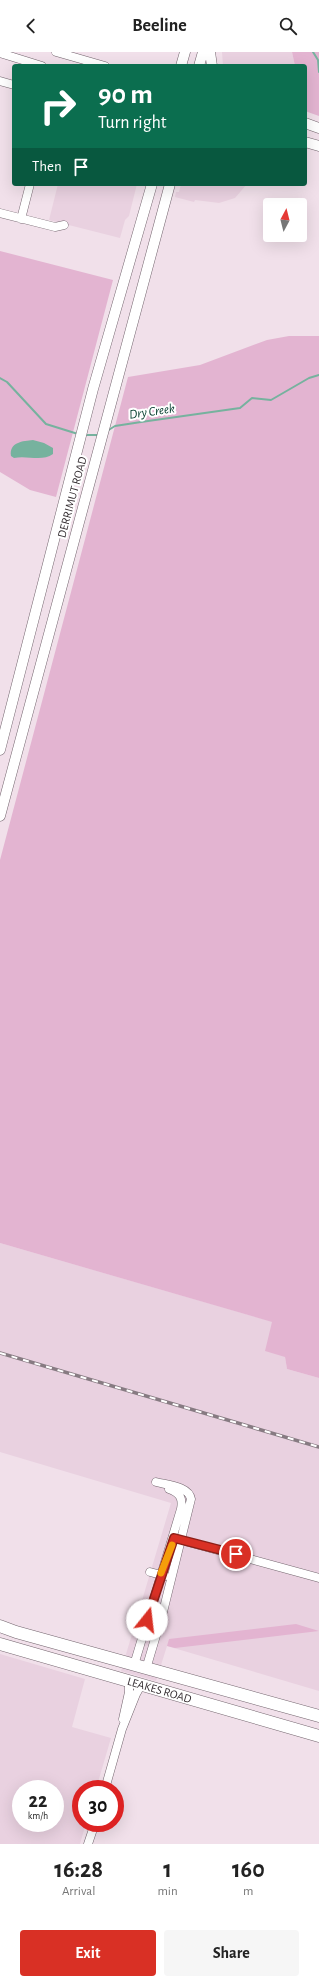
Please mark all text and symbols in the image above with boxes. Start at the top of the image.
icon: back [20,15,42,37]
icon: search [277,15,299,37]
text: Beeline [132,17,187,35]
icon: right [32,80,84,132]
text: 90 m [98,81,153,109]
text: Turn right [98,114,167,132]
icon: arrive [70,156,92,178]
text: Then [32,159,62,174]
north arrow [263,198,307,242]
map controls [263,198,307,242]
water label: Dry Creek [128,402,176,422]
street label: DERRIMUT ROAD [55,455,89,539]
pin [219,1537,253,1571]
icon: arrive [225,1543,247,1565]
position arrow [126,1599,168,1641]
street label: LEAKES ROAD [126,1675,193,1705]
speed limit sign: 30 [72,1780,124,1832]
text: 22 [29,1791,47,1811]
text: km/h [28,1811,48,1821]
text: 16:28 [54,1858,103,1882]
text: 1 [163,1858,172,1882]
text: 160 [232,1858,265,1882]
text: Arrival [62,1885,95,1898]
text: min [157,1885,178,1898]
text: m [243,1885,254,1898]
button: Exit [20,1930,156,1976]
button: Share [164,1930,299,1976]

